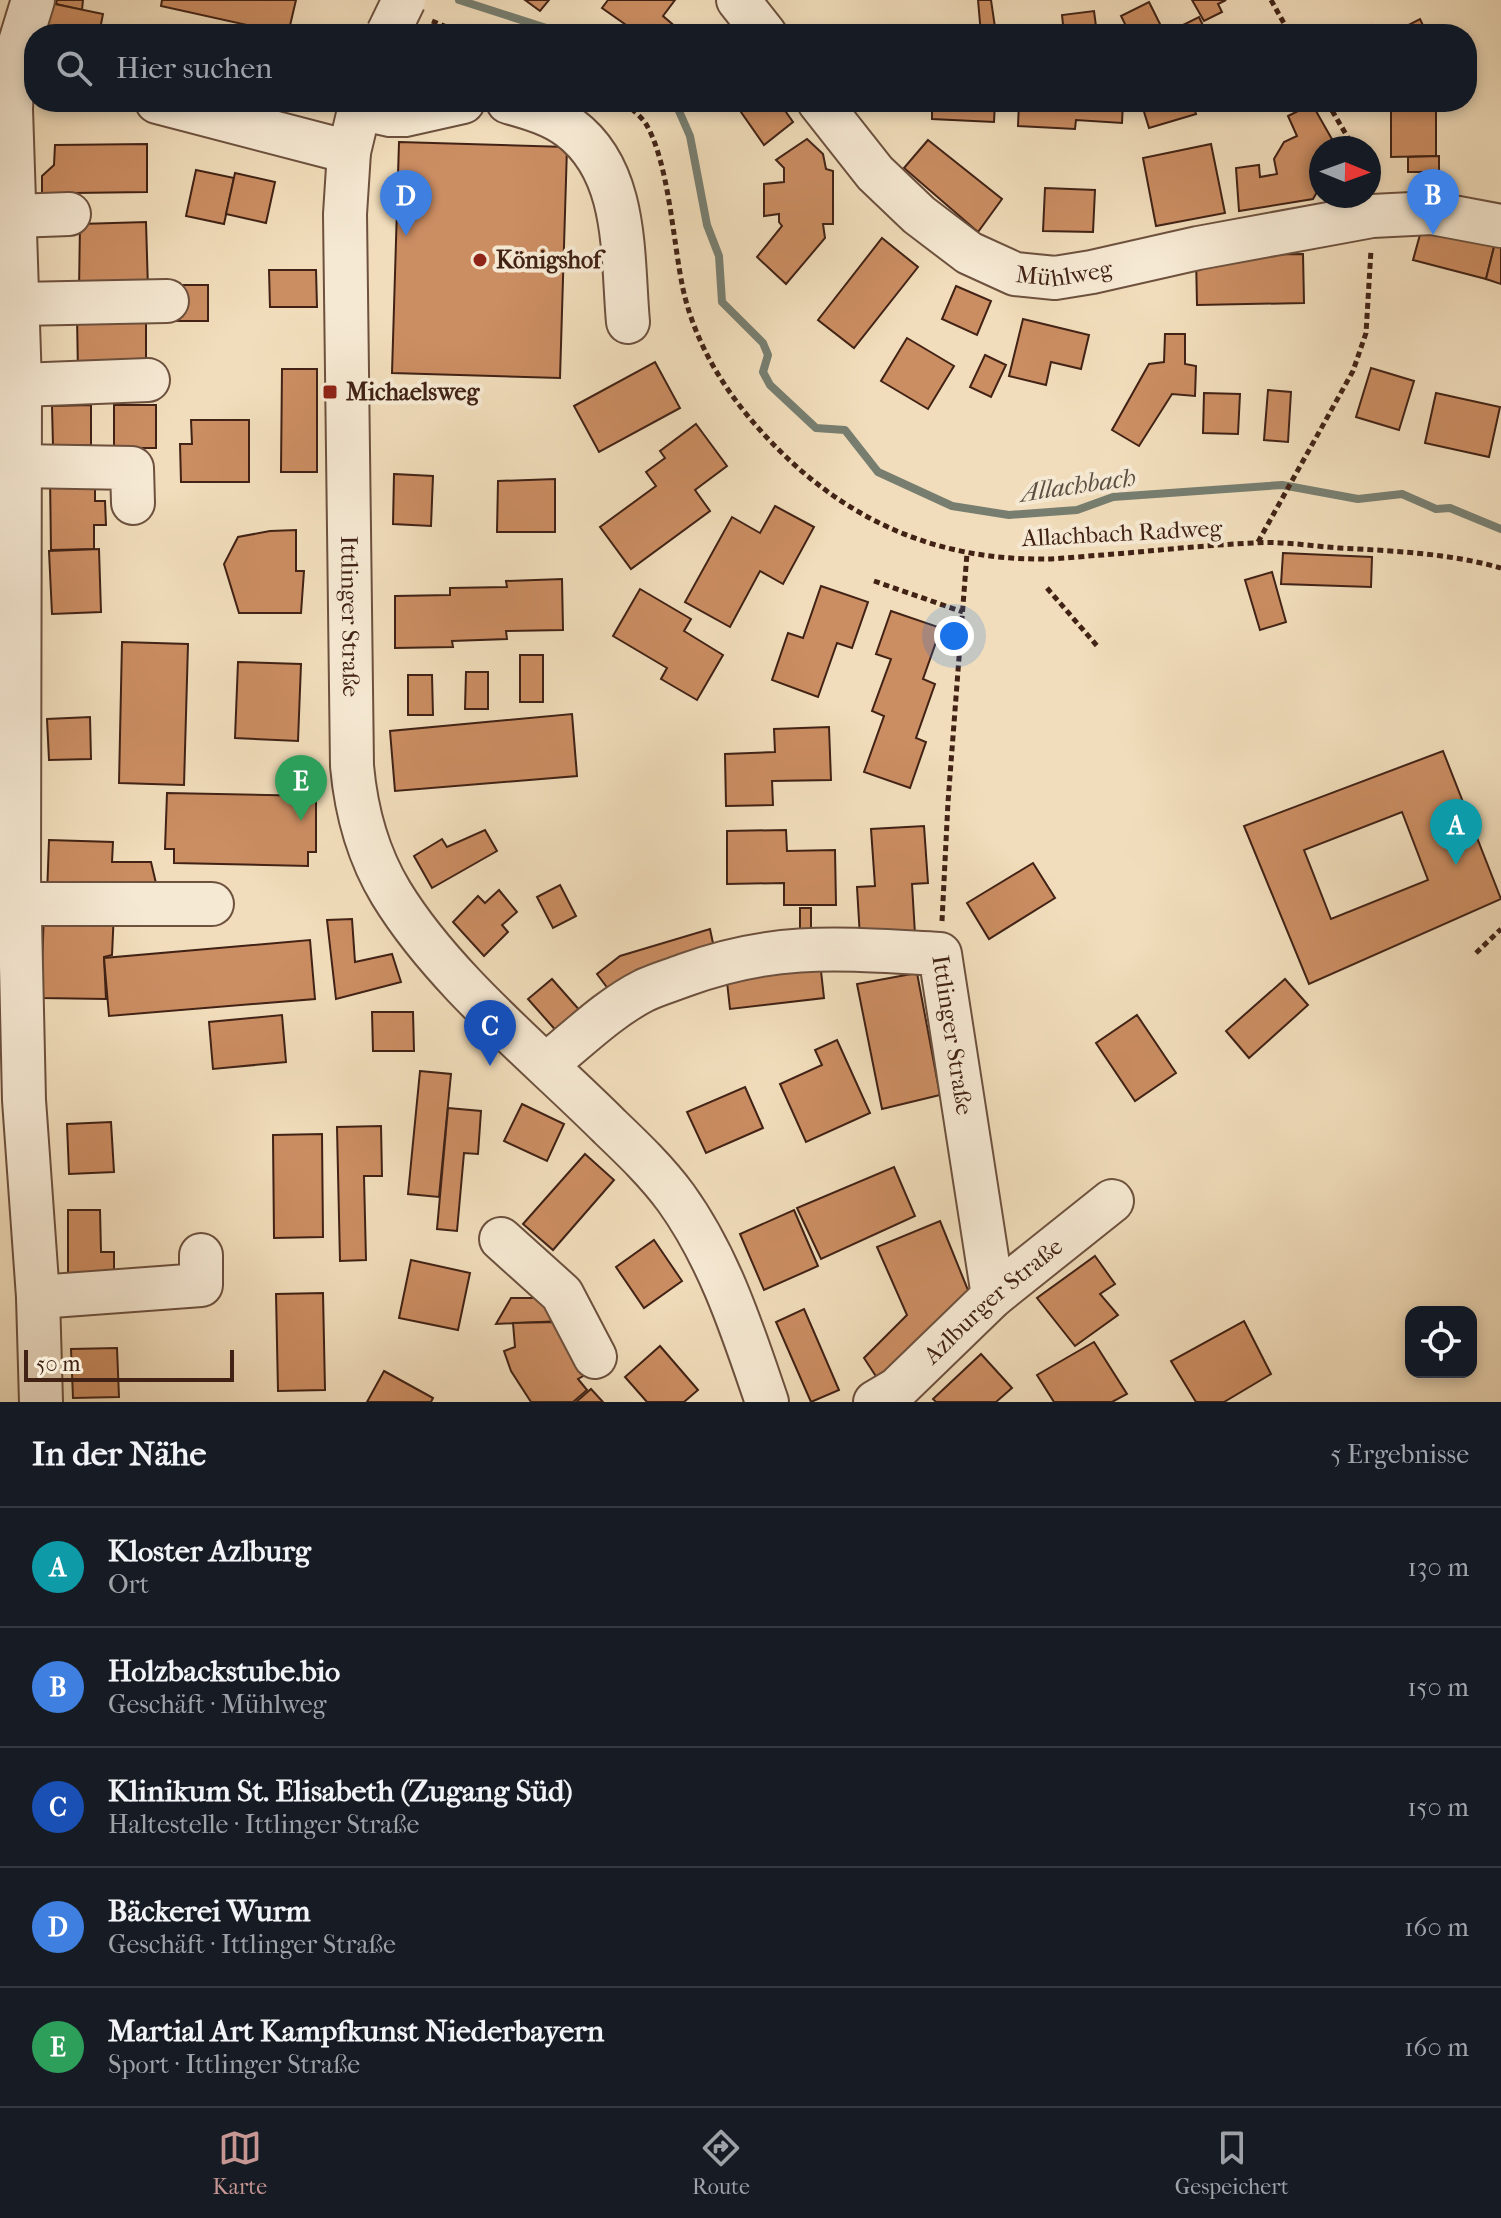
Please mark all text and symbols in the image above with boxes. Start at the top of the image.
search box [24,24,1477,112]
icon: search [52,46,96,90]
text: Hier suchen [116,51,272,86]
north arrow [1309,136,1381,208]
pin: B [1407,169,1459,235]
pin: D [380,170,432,236]
place label: Königshof [496,246,606,274]
marker: Königshof [471,251,489,269]
street label: Mühlweg [1014,254,1116,292]
place label: Michaelsweg [346,378,480,406]
marker: Michaelsweg [321,383,339,401]
water label: Allachbach [1015,462,1138,509]
street label: Allachbach Radweg [1020,514,1224,552]
street label: Ittlinger Straße [335,536,365,697]
your location [934,616,974,656]
pin: E [275,755,327,821]
pin: A [1430,799,1482,865]
street label: Ittlinger Straße [926,953,979,1117]
pin: C [464,1000,516,1066]
street label: Azlburger Straße [917,1232,1068,1370]
map controls [1405,1306,1477,1378]
button: locate [1405,1306,1477,1378]
scale bar [24,1346,234,1382]
text: 50 m [36,1351,81,1377]
text: In der Nähe [32,1434,206,1474]
text: 5 Ergebnisse [1330,1439,1469,1470]
text: Kloster Azlburg [108,1534,311,1569]
text: A [50,1552,66,1583]
text: 130 m [1408,1552,1469,1583]
text: Ort [108,1569,149,1600]
text: Holzbackstube.bio [108,1654,340,1689]
text: B [50,1672,66,1703]
text: 150 m [1407,1672,1469,1703]
text: Geschäft · Mühlweg [108,1689,326,1720]
text: Klinikum St. Elisabeth (Zugang Süd) [108,1774,573,1809]
text: C [49,1792,67,1823]
text: 150 m [1407,1792,1469,1823]
text: Haltestelle · Ittlinger Straße [108,1809,419,1840]
text: Bäckerei Wurm [108,1894,311,1929]
text: D [48,1912,68,1943]
text: 160 m [1404,1912,1469,1943]
text: Geschäft · Ittlinger Straße [108,1929,396,1960]
text: Martial Art Kampfkunst Niederbayern [108,2014,604,2049]
text: E [50,2032,66,2063]
text: 160 m [1404,2032,1469,2063]
text: Sport · Ittlinger Straße [108,2049,360,2080]
tab: Karte [212,2126,267,2200]
tab: Route [692,2126,750,2200]
tab: Gespeichert [1175,2126,1289,2200]

